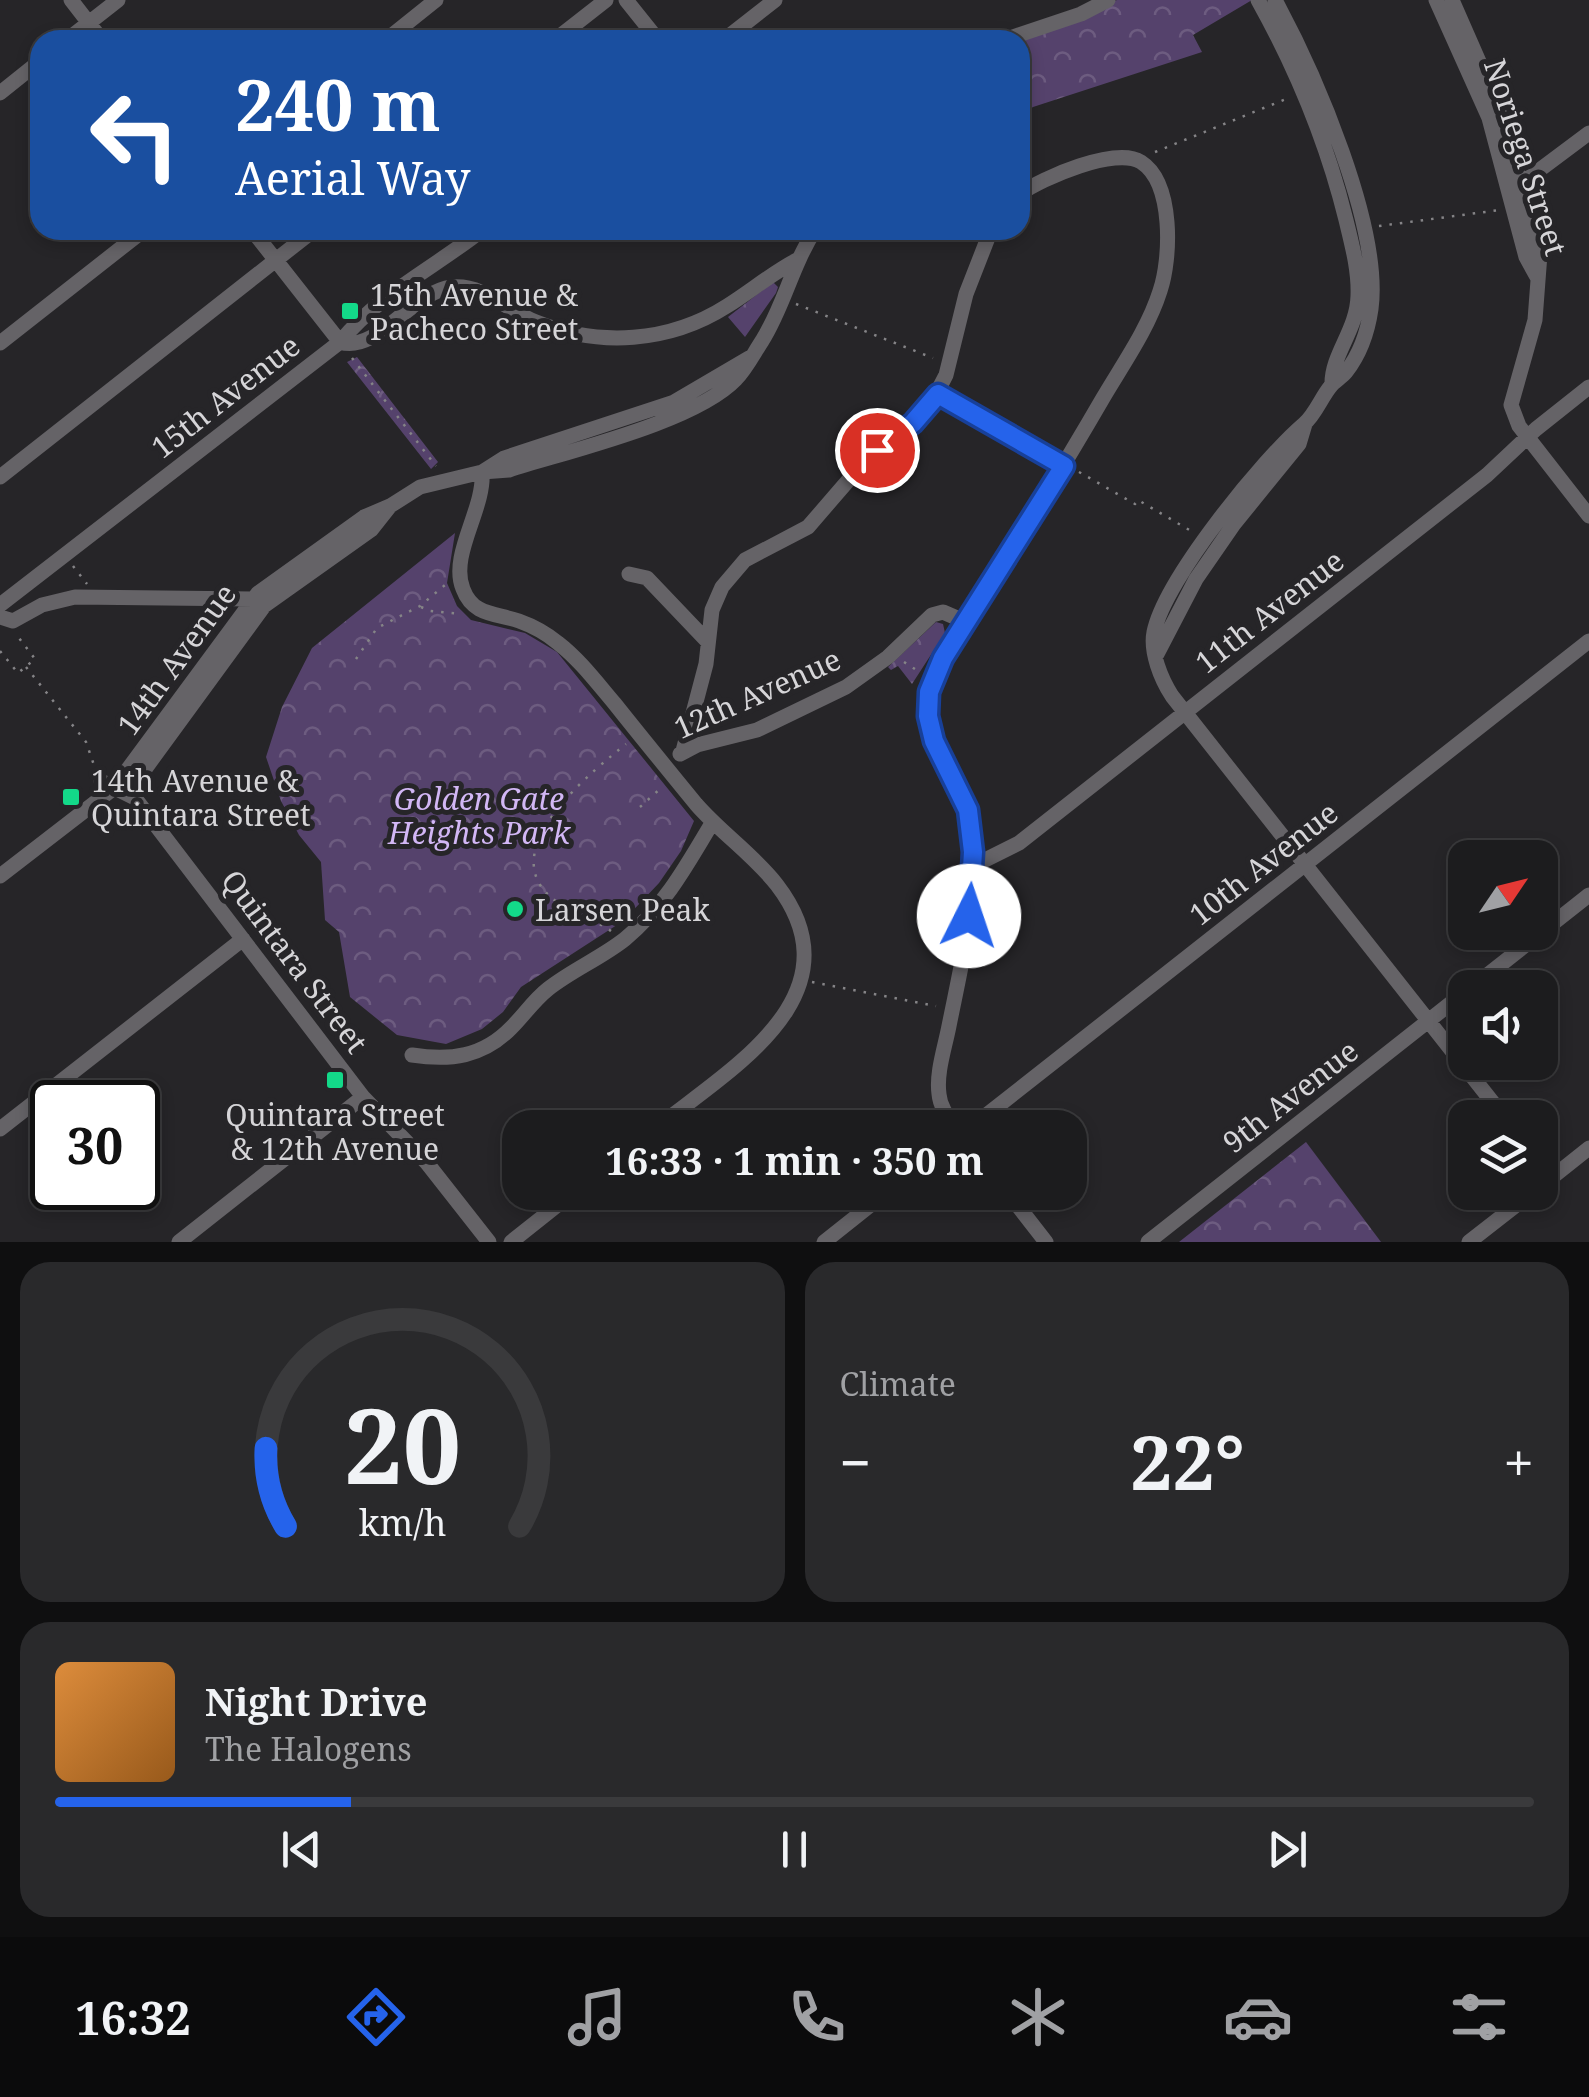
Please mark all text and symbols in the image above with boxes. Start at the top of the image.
street label: Noriega Street [1475,53,1577,261]
text: 240 m [235,56,441,152]
icon: left [70,70,200,200]
text: Aerial Way [235,147,470,208]
place label: 15th Avenue & Pacheco Street [370,274,578,349]
marker: 15th Avenue & Pacheco Street [339,300,361,322]
street label: 15th Avenue [142,325,308,467]
pin [835,408,920,493]
icon: arrive [850,423,905,478]
street label: 11th Avenue [1186,540,1352,682]
street label: 14th Avenue [107,575,245,743]
street label: 12th Avenue [667,638,847,748]
place label: 14th Avenue & Quintara Street [91,760,311,835]
park label: Golden Gate Heights Park [387,778,571,853]
marker: 14th Avenue & Quintara Street [60,786,82,808]
street label: 10th Avenue [1180,792,1346,934]
north arrow [1448,840,1558,950]
map controls [1448,840,1558,1210]
street label: Quintara Street [213,861,377,1061]
position arrow [917,864,1021,968]
place label: Larsen Peak [535,889,710,930]
marker: Larsen Peak [504,898,526,920]
button: sound [1448,970,1558,1080]
street label: 9th Avenue [1214,1030,1366,1162]
marker: Quintara Street & 12th Avenue [324,1069,346,1091]
speed limit sign: 30 [30,1080,160,1210]
place label: Quintara Street & 12th Avenue [225,1094,445,1169]
button: layers [1448,1100,1558,1210]
text: 16:33 · 1 min · 350 m [605,1134,984,1186]
text: Climate [840,1362,956,1405]
text: 20 [343,1373,461,1514]
text: 22° [1130,1410,1245,1512]
text: − [840,1424,871,1499]
text: + [1503,1424,1534,1499]
text: km/h [358,1498,446,1546]
text: Night Drive [205,1675,427,1727]
text: The Halogens [205,1727,412,1770]
icon: previous [274,1822,329,1877]
icon: pause [767,1822,822,1877]
icon: next [1260,1822,1315,1877]
icon: directions [341,1982,411,2052]
icon: music [562,1982,632,2052]
icon: phone [782,1982,852,2052]
icon: climate [1003,1982,1073,2052]
icon: car [1223,1982,1293,2052]
icon: filters [1444,1982,1514,2052]
text: 16:32 [75,1987,191,2048]

